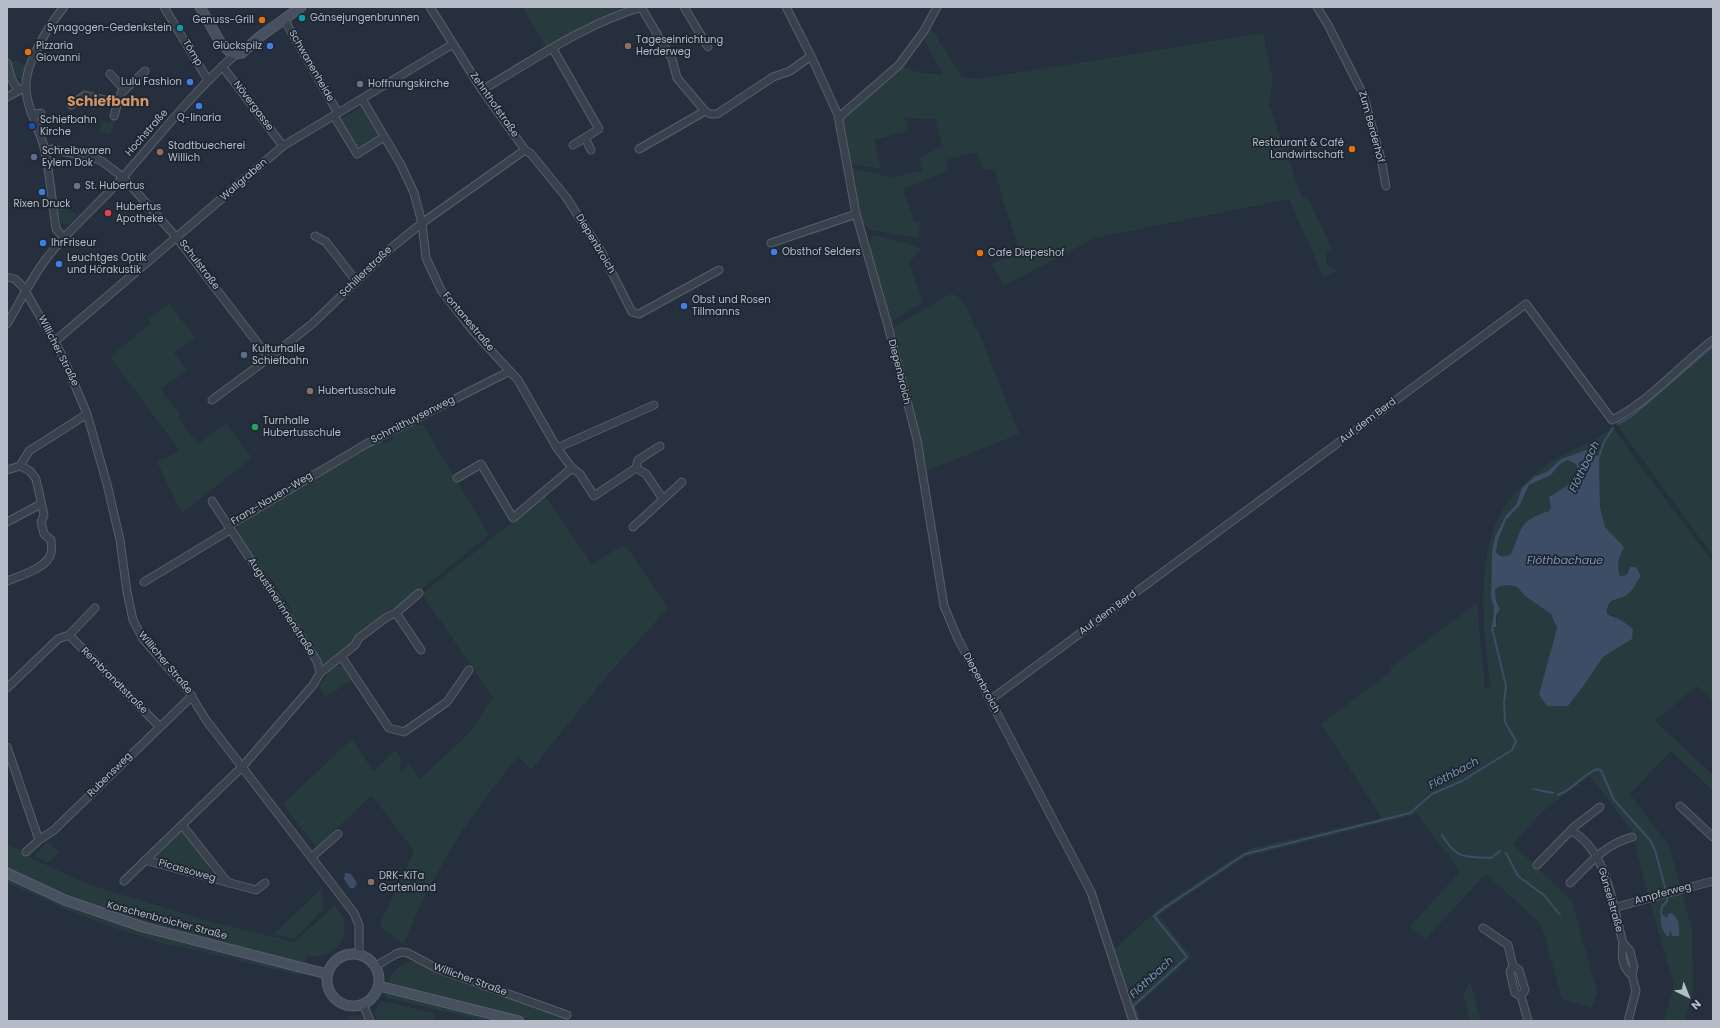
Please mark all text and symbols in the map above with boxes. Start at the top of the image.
place label: Gänsejungenbrunnen [310,12,419,24]
marker: Gänsejungenbrunnen [297,13,307,23]
place label: Genuss-Grill [192,14,254,26]
marker: Genuss-Grill [257,15,267,25]
place label: Synagogen-Gedenkstein [47,22,172,34]
marker: Synagogen-Gedenkstein [175,23,185,33]
street label: Schwanenheide [286,28,336,104]
place label: Tageseinrichtung Herderweg [636,34,723,58]
street label: Tömp [179,38,205,68]
place label: Pizzaria Giovanni [36,40,80,64]
place label: Glückspilz [213,40,262,52]
marker: Glückspilz [265,41,275,51]
marker: Tageseinrichtung Herderweg [623,41,633,51]
marker: Pizzaria Giovanni [23,47,33,57]
street label: Zehnthofstraße [467,70,521,140]
place label: Lulu Fashion [121,76,182,88]
marker: Lulu Fashion [185,77,195,87]
place label: Hoffnungskirche [368,78,449,90]
street label: Növergasse [230,79,276,133]
marker: Hoffnungskirche [355,79,365,89]
street label: Zum Berderhof [1356,90,1386,164]
district label: Schiefbahn [67,94,149,110]
marker: Q-linaria [194,101,204,111]
street label: Hochstraße [123,107,171,159]
place label: Q-linaria [177,112,221,124]
place label: Schiefbahn Kirche [40,114,97,138]
marker: Schiefbahn Kirche [27,121,37,131]
place label: Restaurant & Café Landwirtschaft [1252,137,1344,160]
place label: Stadtbuecherei Willich [168,140,245,164]
marker: Restaurant & Café Landwirtschaft [1347,144,1357,154]
place label: Schreibwaren Eylem Dok [42,145,111,168]
marker: Stadtbuecherei Willich [155,147,165,157]
marker: Schreibwaren Eylem Dok [29,152,39,162]
street label: Wallgraben [218,156,270,204]
place label: St. Hubertus [85,180,145,192]
marker: St. Hubertus [72,181,82,191]
marker: Rixen Druck [37,187,47,197]
place label: Rixen Druck [13,198,71,210]
place label: Hubertus Apotheke [116,201,163,224]
marker: Hubertus Apotheke [103,208,113,218]
street label: Diepenbroich [573,212,617,276]
place label: IhrFriseur [51,237,96,249]
marker: IhrFriseur [38,238,48,248]
street label: Schulstraße [176,238,222,292]
street label: Schillerstraße [337,244,395,300]
place label: Obsthof Selders [782,246,861,258]
marker: Obsthof Selders [769,247,779,257]
place label: Cafe Diepeshof [988,247,1065,259]
marker: Cafe Diepeshof [975,248,985,258]
place label: Leuchtges Optik und Hörakustik [67,252,147,276]
marker: Leuchtges Optik und Hörakustik [54,259,64,269]
street label: Fontanestraße [440,290,496,354]
place label: Obst und Rosen Tillmanns [692,294,771,318]
marker: Obst und Rosen Tillmanns [679,301,689,311]
street label: Willicher Straße [35,314,81,388]
street label: Diepenbroich [885,338,913,406]
place label: Kulturhalle Schiefbahn [252,343,309,366]
marker: Kulturhalle Schiefbahn [239,350,249,360]
place label: Hubertusschule [318,385,396,397]
marker: Hubertusschule [305,386,315,396]
street label: Schmithuysenweg [369,394,457,446]
street label: Auf dem Berd [1337,396,1399,446]
place label: Turnhalle Hubertusschule [263,415,341,438]
marker: Turnhalle Hubertusschule [250,422,260,432]
water label: Flöthbach [1567,439,1603,495]
street label: Franz-Nauen-Weg [229,470,315,528]
water label: Flöthbachaue [1527,554,1603,568]
street label: Augustinerinnenstraße [245,556,317,658]
street label: Auf dem Berd [1077,588,1139,638]
street label: Willicher Straße [135,629,195,697]
street label: Rembrandtstraße [78,645,150,717]
street label: Diepenbroich [960,651,1002,715]
street label: Rubensweg [85,750,135,800]
water label: Flöthbach [1427,755,1481,793]
street label: Picassoweg [157,857,217,885]
street label: Günselstraße [1595,866,1625,934]
place label: DRK-KiTa Gartenland [379,870,436,894]
marker: DRK-KiTa Gartenland [366,877,376,887]
street label: Ampferweg [1633,881,1693,907]
street label: Korschenbroicher Straße [106,899,228,943]
water label: Flöthbach [1127,954,1177,1002]
street label: Willicher Straße [431,961,509,999]
north arrow [1668,976,1708,1016]
text: N [1688,996,1705,1013]

